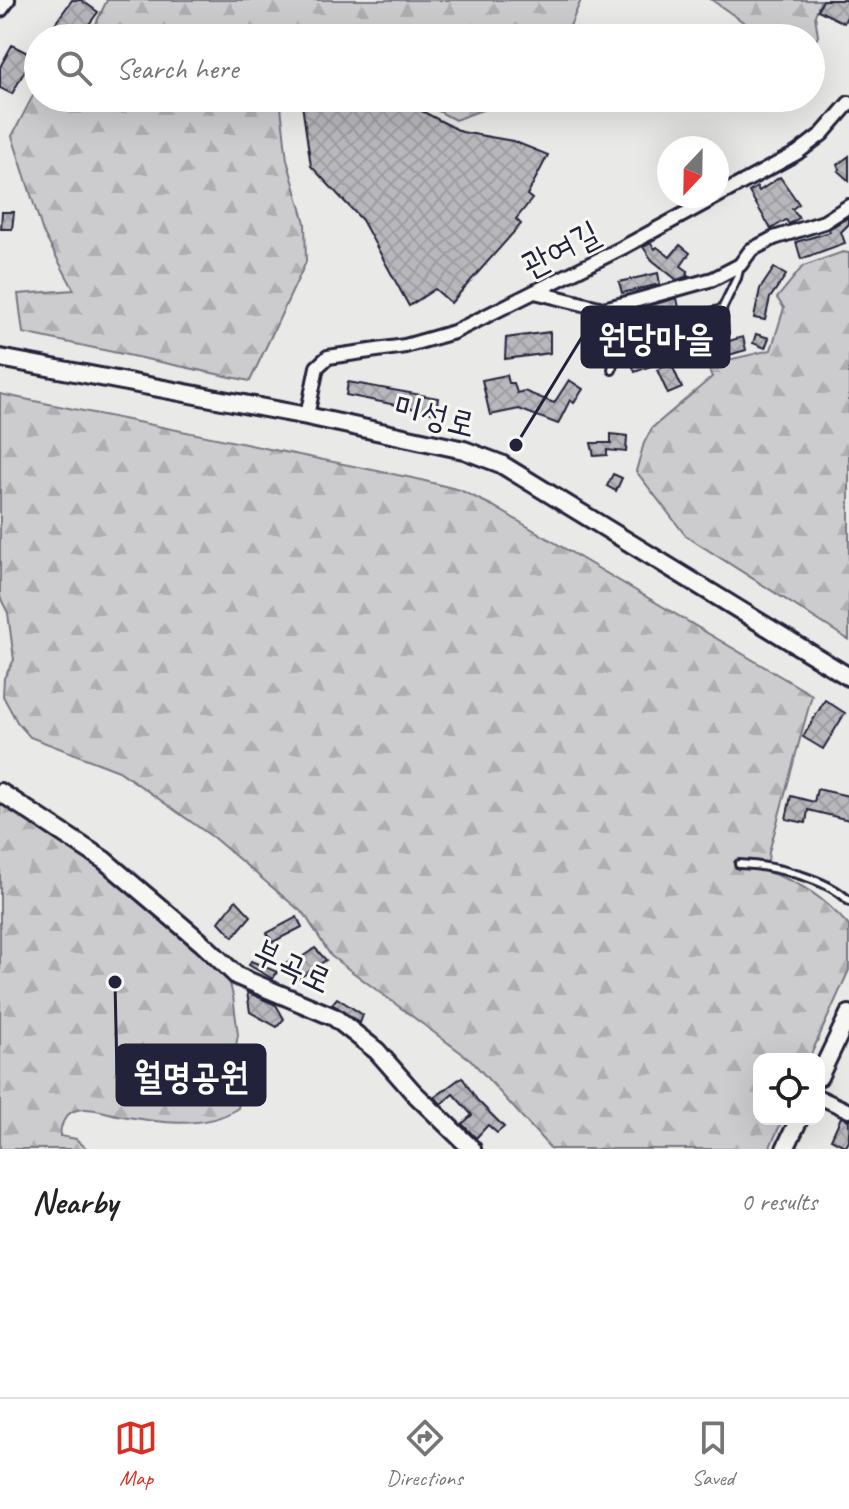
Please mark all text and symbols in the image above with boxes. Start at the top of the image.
search box [24,24,825,112]
icon: search [52,46,96,90]
text: Search here [116,49,238,87]
north arrow [657,136,729,208]
street label: 관여길 [514,211,607,286]
callout: 원당마을 [582,307,729,367]
text: 원당마을 [598,315,714,361]
street label: 미성로 [390,385,480,446]
street label: 부곡로 [247,929,339,1002]
callout: 월명공원 [117,1045,265,1105]
text: 월명공원 [133,1053,249,1099]
map controls [753,1053,825,1125]
button: locate [753,1053,825,1125]
text: Nearby [32,1180,118,1223]
text: 0 results [741,1185,817,1218]
tab: Map [114,1416,158,1492]
tab: Directions [386,1416,463,1492]
tab: Saved [691,1416,735,1492]

